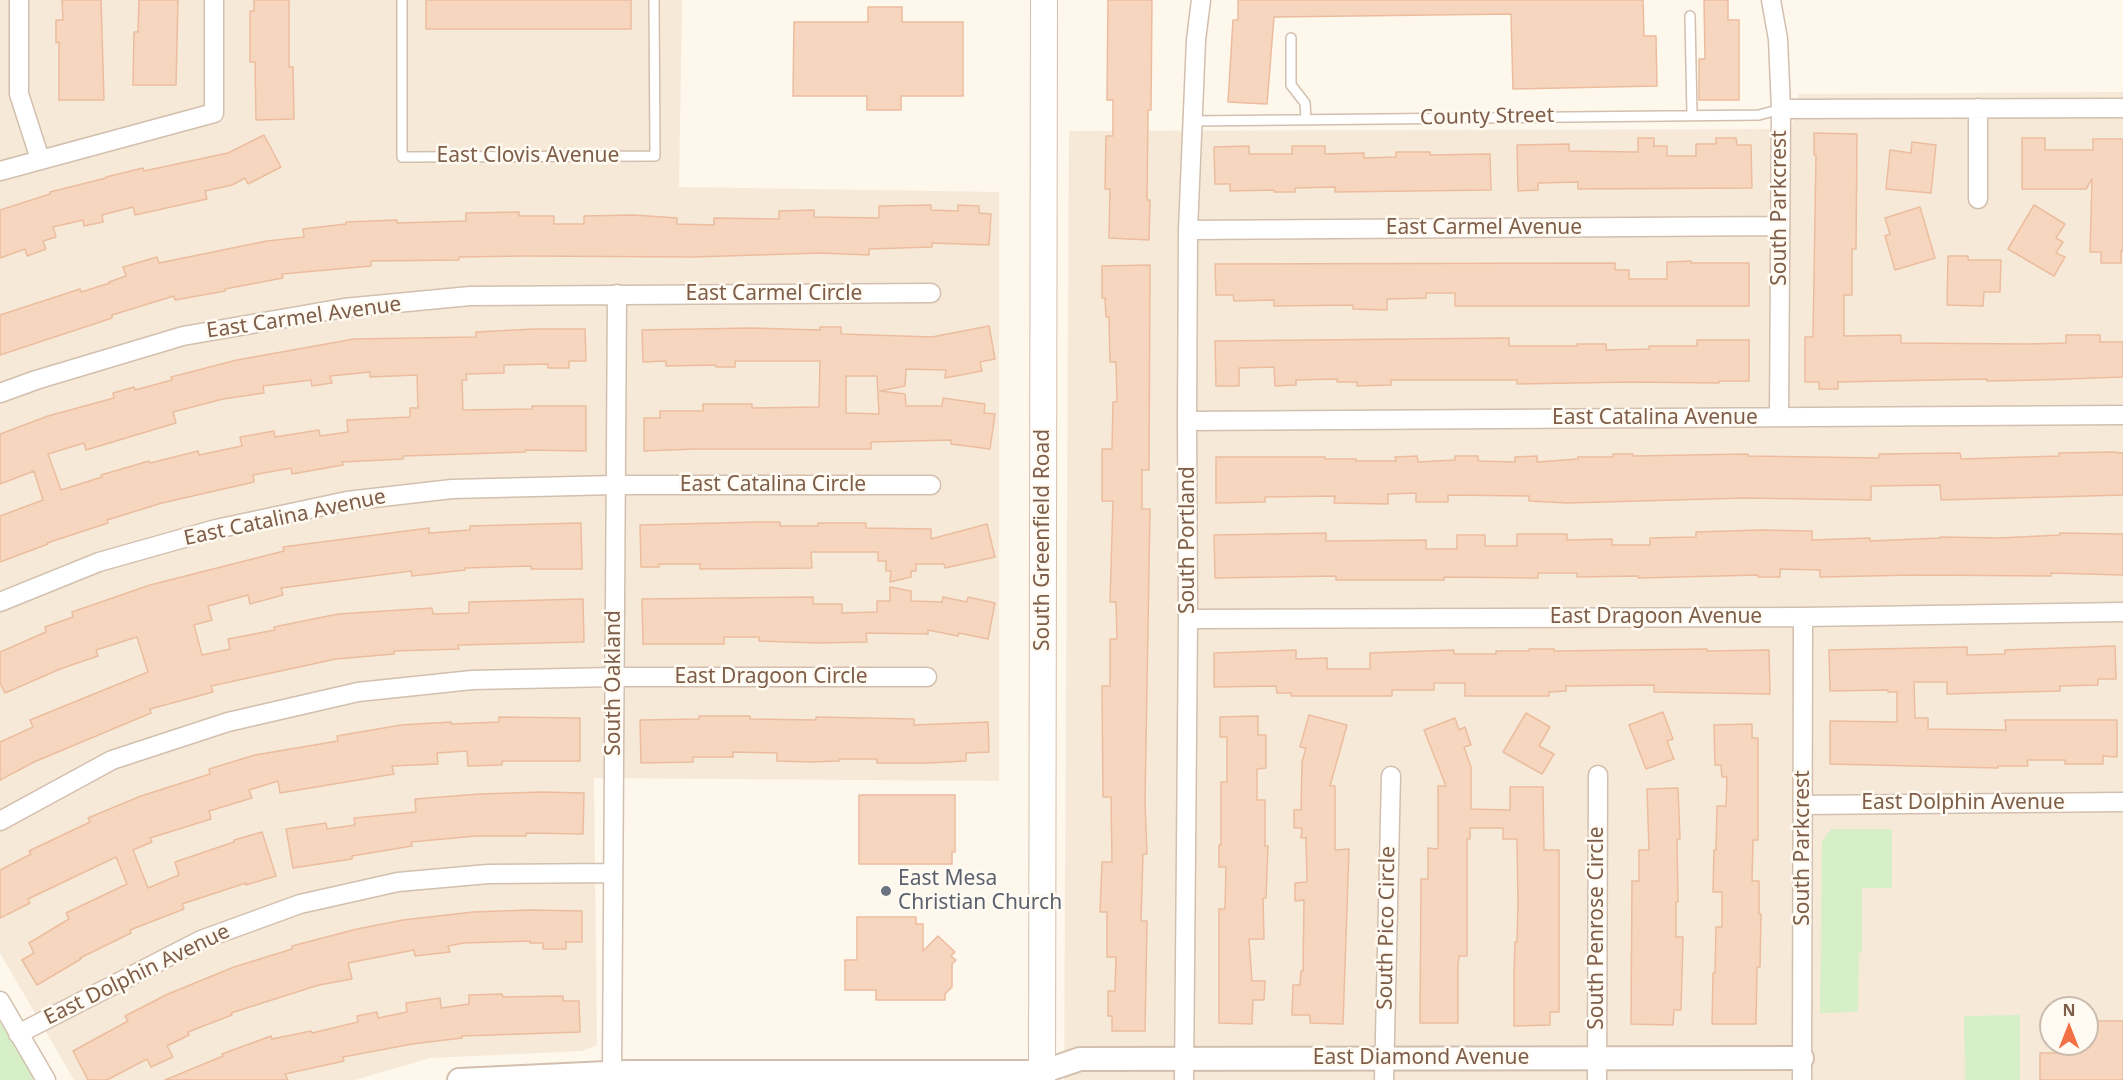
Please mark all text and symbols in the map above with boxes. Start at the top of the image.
street label: County Street [1420,103,1554,131]
street label: South Parkcrest [1767,130,1793,286]
street label: East Clovis Avenue [437,143,619,169]
street label: East Carmel Avenue [1386,215,1582,241]
street label: East Carmel Circle [686,281,862,307]
street label: East Carmel Avenue [205,292,403,344]
street label: East Catalina Avenue [1552,405,1758,431]
street label: South Greenfield Road [1030,429,1056,651]
street label: South Portland [1175,466,1201,614]
street label: East Catalina Circle [680,472,866,498]
street label: East Catalina Avenue [182,484,388,552]
street label: East Dragoon Avenue [1550,604,1762,630]
street label: South Oakland [601,610,627,756]
street label: East Dragoon Circle [675,664,867,690]
street label: South Parkcrest [1790,770,1816,926]
street label: East Dolphin Avenue [1861,790,2065,816]
street label: South Penrose Circle [1584,826,1610,1030]
street label: South Pico Circle [1373,846,1401,1010]
place label: East Mesa Christian Church [898,866,1062,916]
marker: East Mesa Christian Church [879,884,893,898]
street label: East Dolphin Avenue [40,919,234,1031]
north arrow [2039,996,2099,1056]
text: N [2062,999,2076,1021]
street label: East Diamond Avenue [1313,1045,1529,1071]

